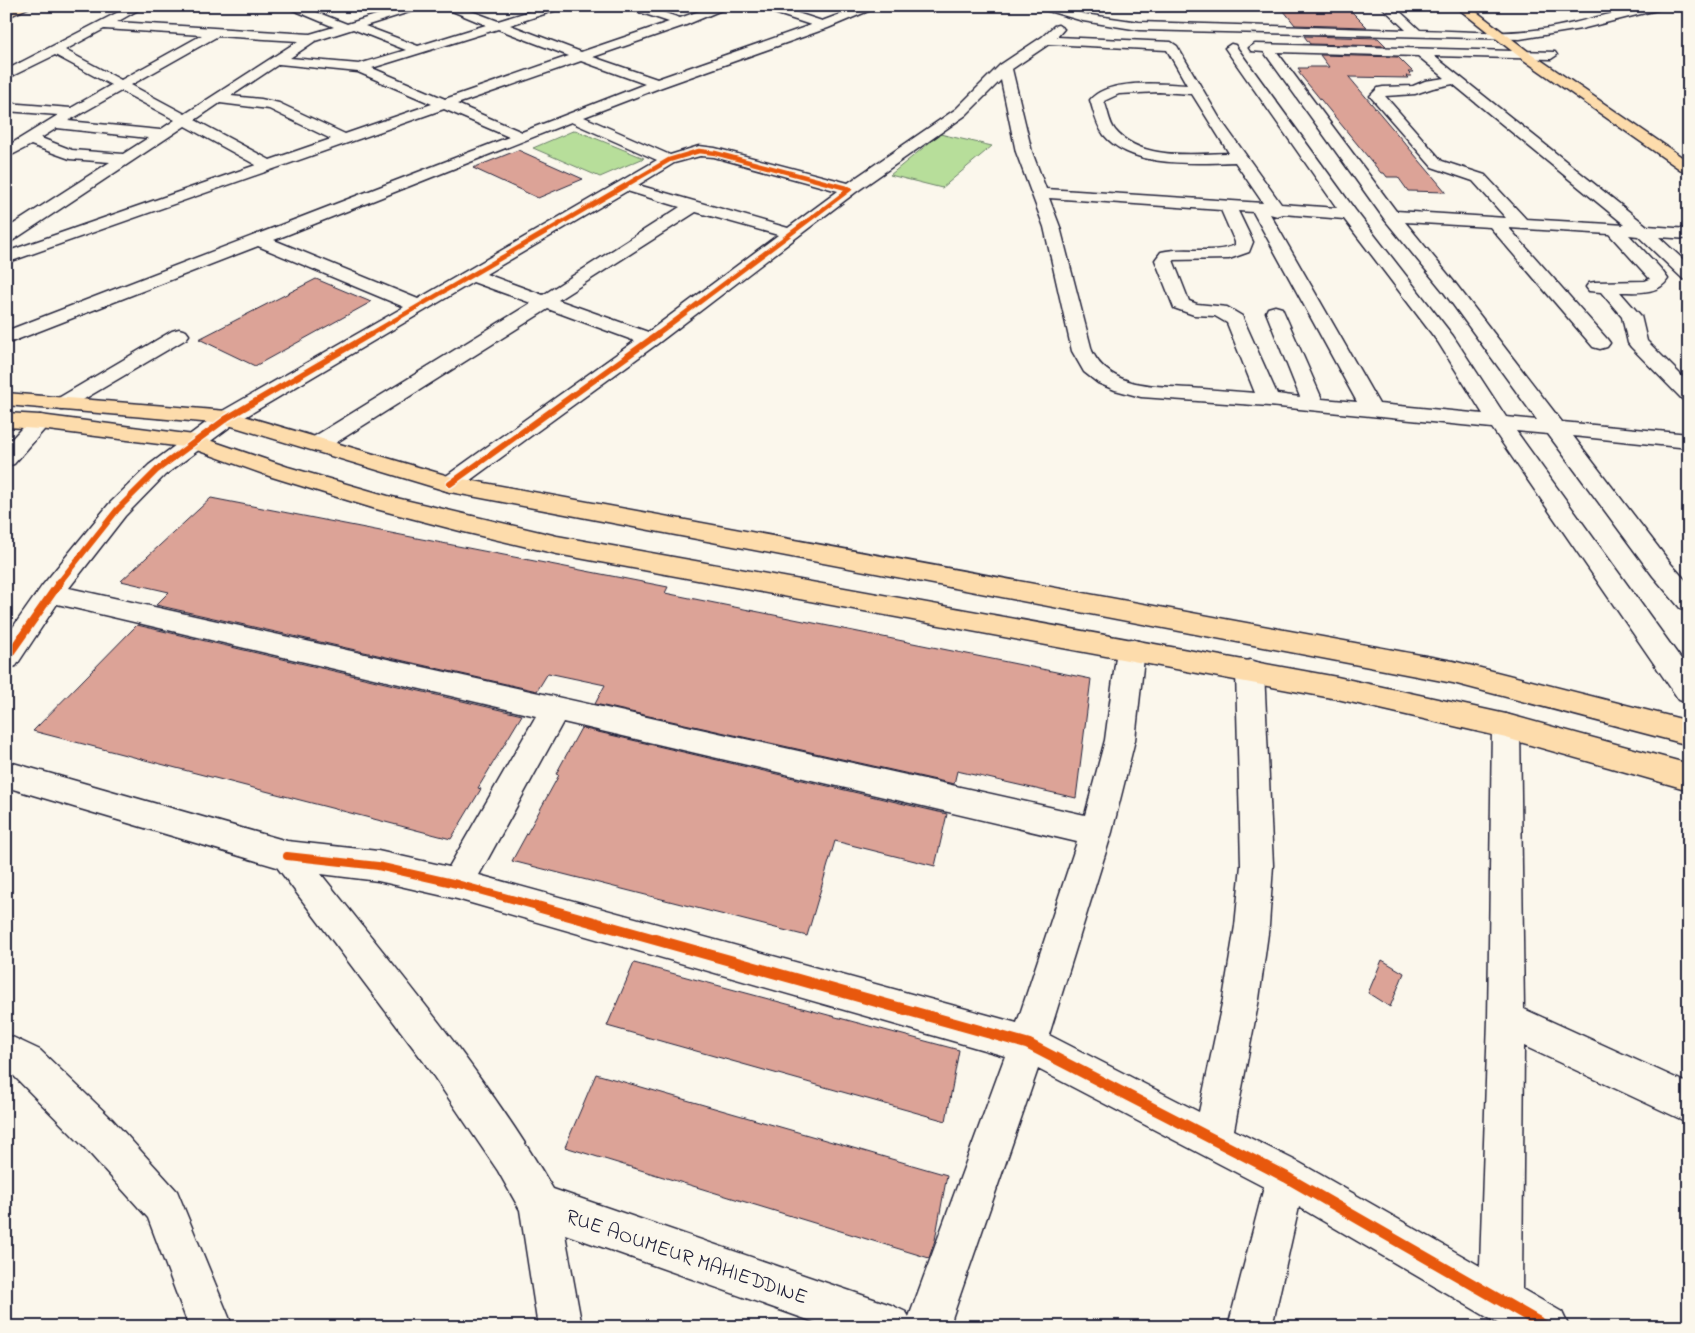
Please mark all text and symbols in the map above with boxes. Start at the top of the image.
street label: RUE AOUMEUR MAHIEDDINE [562,1202,811,1313]

